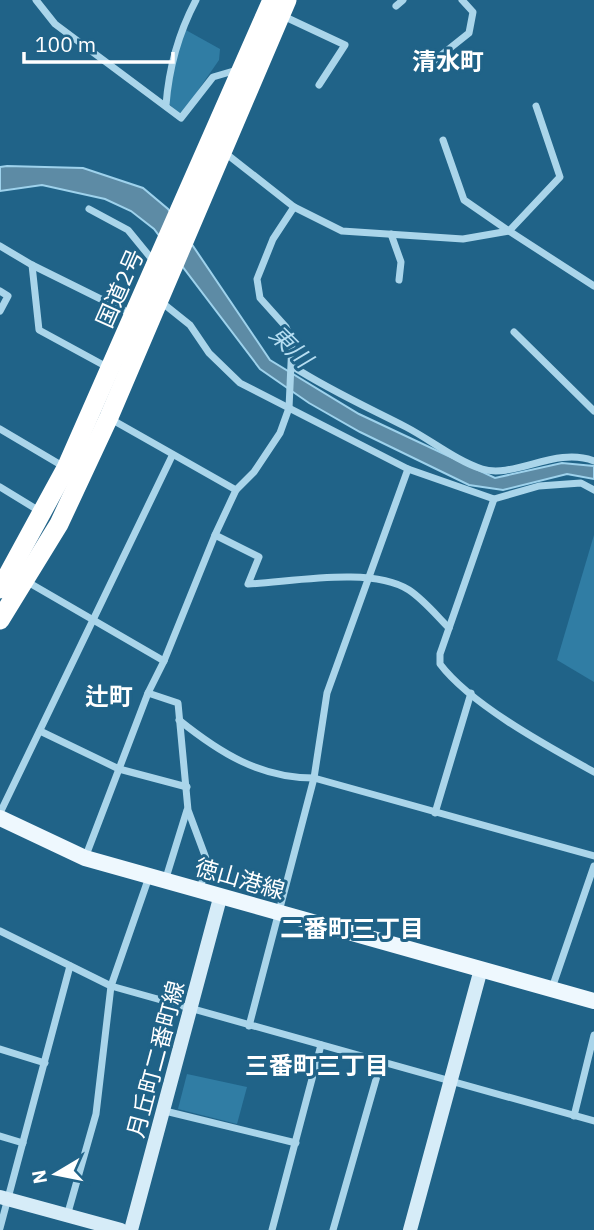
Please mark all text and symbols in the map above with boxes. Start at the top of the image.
scale bar [24,21,173,65]
text: 100 m [35,30,96,58]
district label: 清水町 [412,45,484,77]
street label: 国道2号 [88,244,150,332]
water label: 東川 [263,318,321,376]
district label: 辻町 [85,680,133,712]
street label: 徳山港線 [192,851,288,905]
district label: 二番町三丁目 [280,912,424,944]
street label: 月丘町二番町線 [120,977,190,1141]
district label: 三番町三丁目 [245,1049,389,1081]
north arrow [21,1139,91,1209]
text: N [26,1168,52,1186]

